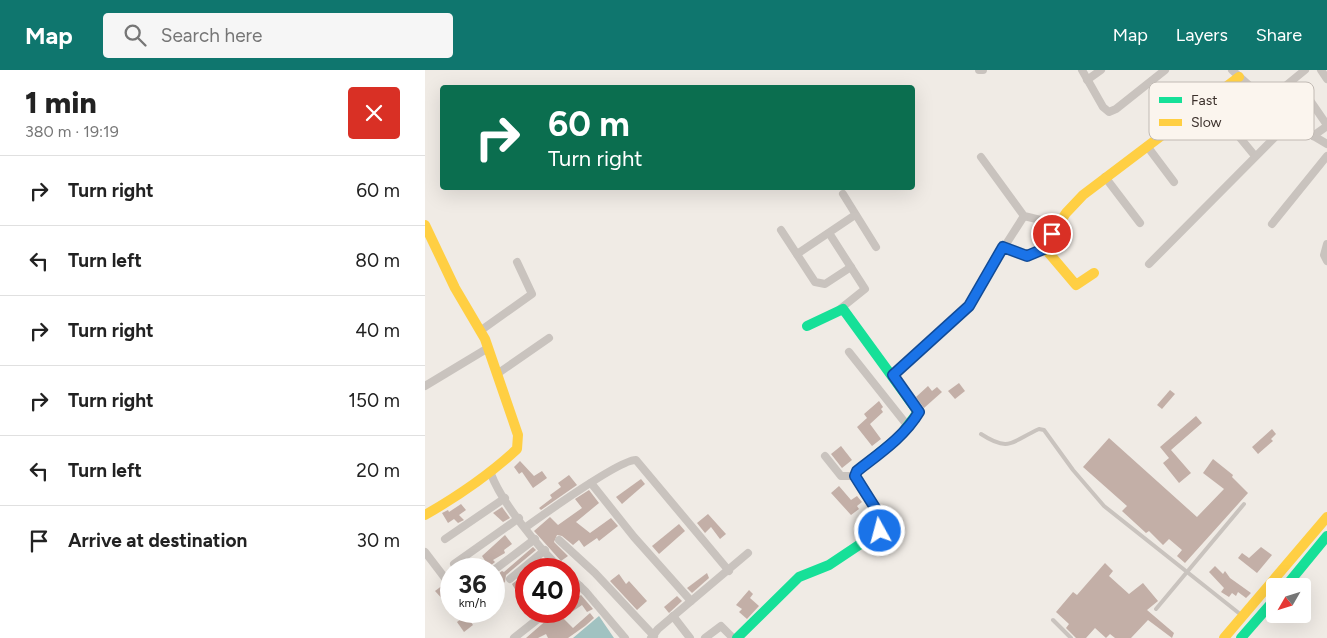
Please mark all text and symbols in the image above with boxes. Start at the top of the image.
search box [103,13,453,58]
text: Map [25,21,73,50]
icon: search [121,21,149,49]
text: Search here [161,24,262,47]
text: Map [1113,24,1148,46]
text: Layers [1176,24,1228,46]
text: Share [1256,24,1302,46]
legend [1149,82,1314,140]
text: 1 min [25,84,97,121]
button: close [348,87,400,139]
text: Fast [1191,92,1217,109]
text: 60 m [548,103,630,145]
icon: right [465,105,530,170]
text: Slow [1191,114,1222,131]
text: 380 m · 19:19 [25,122,119,141]
text: Turn right [548,145,643,172]
icon: right [25,177,53,205]
text: Turn right [68,179,154,202]
text: 60 m [356,179,400,202]
pin [1031,213,1073,255]
icon: arrive [1038,220,1066,248]
icon: left [25,247,53,275]
text: Turn left [68,249,142,272]
text: 80 m [355,249,400,272]
icon: right [25,317,53,345]
text: Turn right [68,319,154,342]
text: 40 m [355,319,400,342]
icon: right [25,387,53,415]
text: Turn right [68,389,154,412]
text: 150 m [348,389,400,412]
icon: left [25,457,53,485]
text: Turn left [68,459,142,482]
text: 20 m [356,459,400,482]
position arrow [853,504,905,556]
icon: arrive [25,527,53,555]
text: Arrive at destination [68,529,247,552]
text: 30 m [357,529,400,552]
speed limit sign: 40 [515,558,580,623]
text: 36 [458,569,487,599]
north arrow [1266,578,1311,622]
map controls [1266,578,1311,623]
text: km/h [459,596,486,610]

